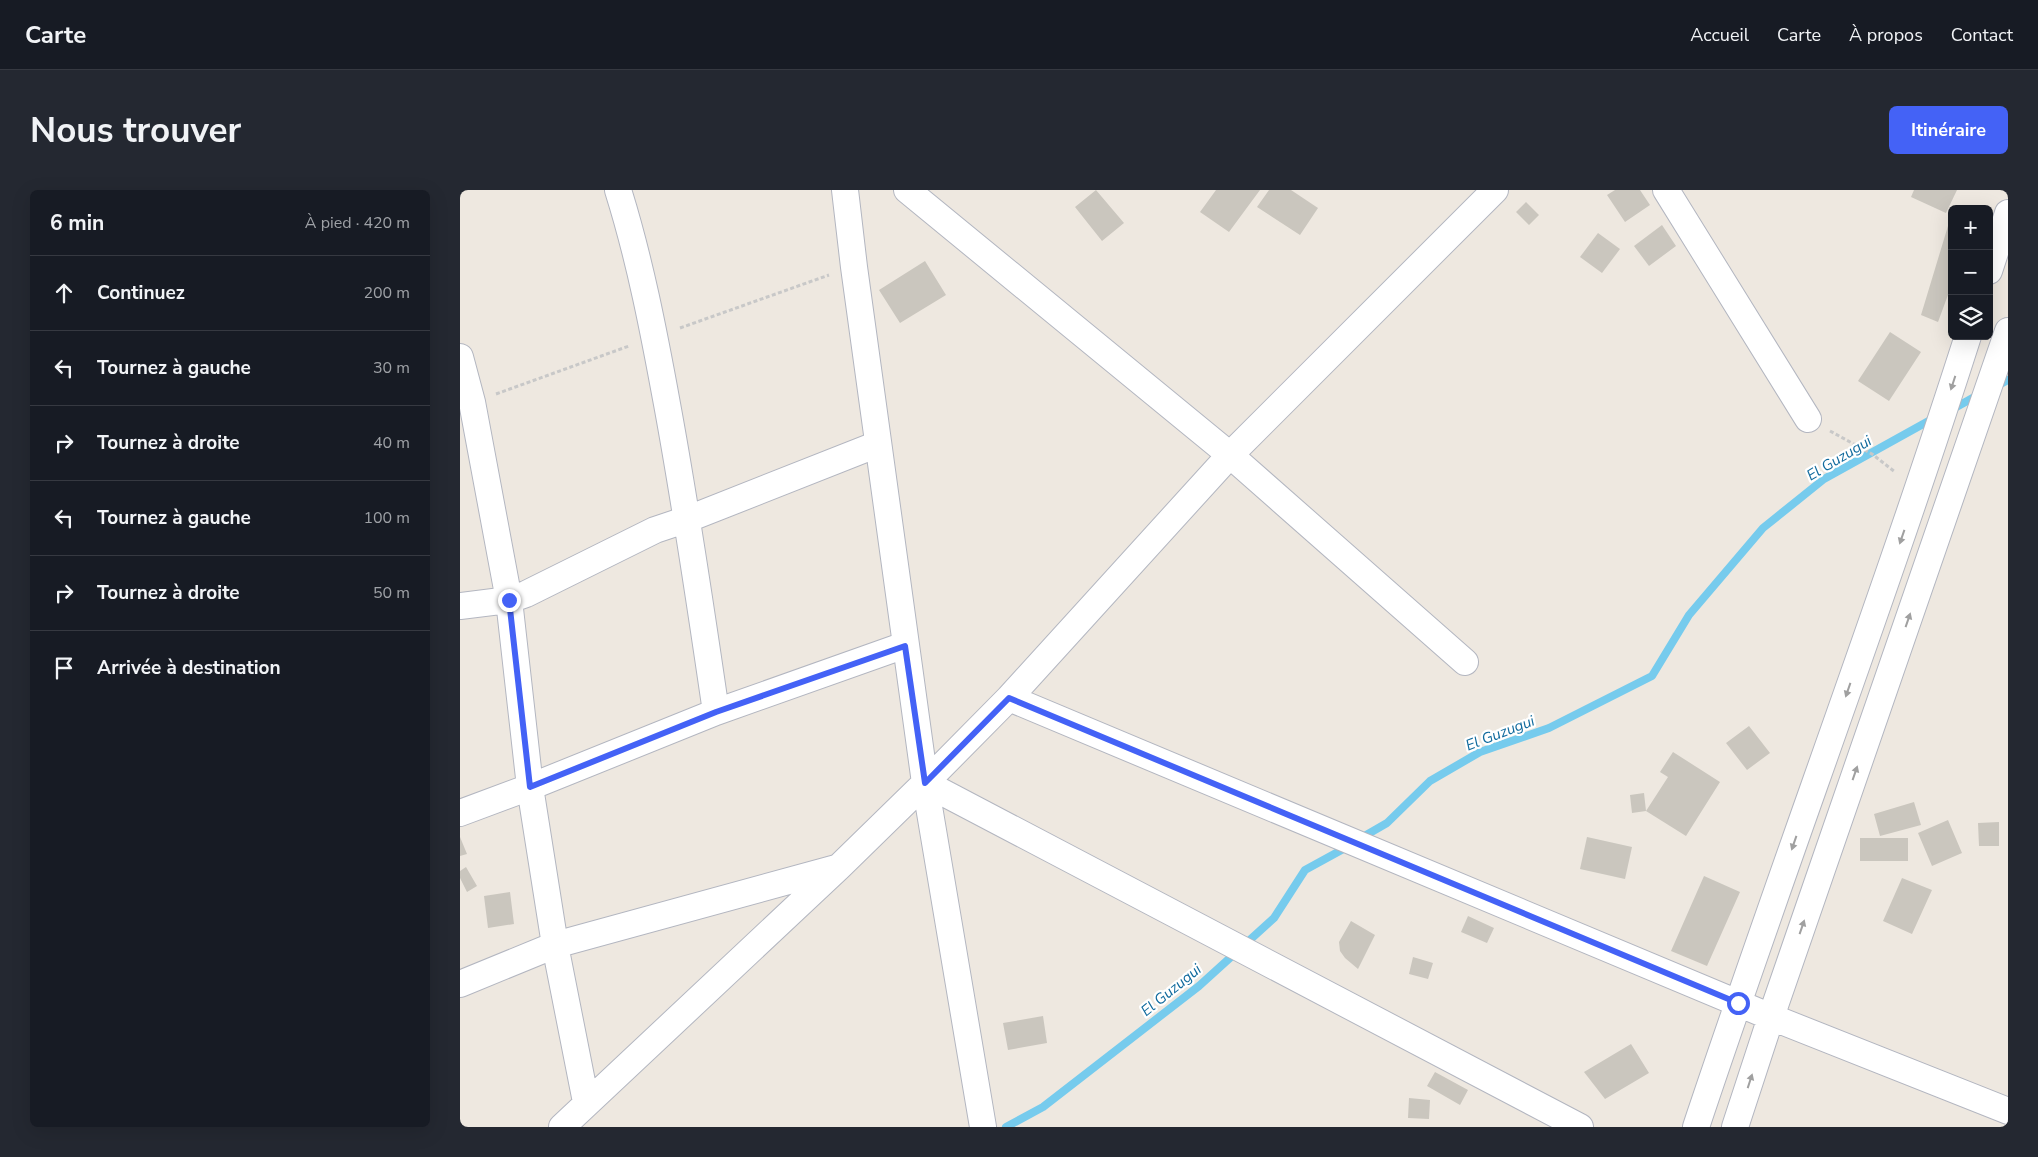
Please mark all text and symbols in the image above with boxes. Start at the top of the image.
text: Carte [25,19,86,51]
text: Accueil [1690,23,1749,47]
text: Carte [1777,23,1821,47]
text: À propos [1849,23,1923,47]
text: Contact [1951,23,2013,47]
button: Itinéraire [1889,106,2008,154]
text: Nous trouver [30,107,241,154]
map controls [1948,205,1993,340]
button: + [1948,205,1993,250]
text: 6 min [50,209,104,237]
text: À pied · 420 m [305,212,410,234]
button: − [1948,250,1993,295]
icon: ahead [50,279,78,307]
text: Continuez [97,280,185,306]
text: 200 m [363,282,410,304]
button: layers [1948,295,1993,340]
icon: left [50,354,78,382]
text: Tournez à gauche [97,355,251,381]
text: 30 m [373,357,410,379]
one-way arrow [1949,375,1957,390]
icon: right [50,429,78,457]
text: Tournez à droite [97,430,240,456]
water label: El Guzugui [1803,431,1876,485]
text: 40 m [373,432,410,454]
icon: left [50,504,78,532]
text: Tournez à gauche [97,505,251,531]
text: 100 m [363,507,410,529]
one-way arrow [1898,530,1906,545]
icon: right [50,579,78,607]
text: Tournez à droite [97,580,240,606]
text: 50 m [373,582,410,604]
route end [498,589,521,612]
one-way arrow [1905,612,1913,627]
icon: arrive [50,654,78,682]
text: Arrivée à destination [97,655,281,681]
one-way arrow [1844,683,1852,698]
water label: El Guzugui [1463,711,1538,755]
one-way arrow [1851,765,1859,780]
one-way arrow [1790,836,1797,851]
one-way arrow [1799,919,1806,934]
water label: El Guzugui [1137,959,1206,1021]
route start [1727,992,1750,1015]
one-way arrow [1747,1073,1754,1088]

